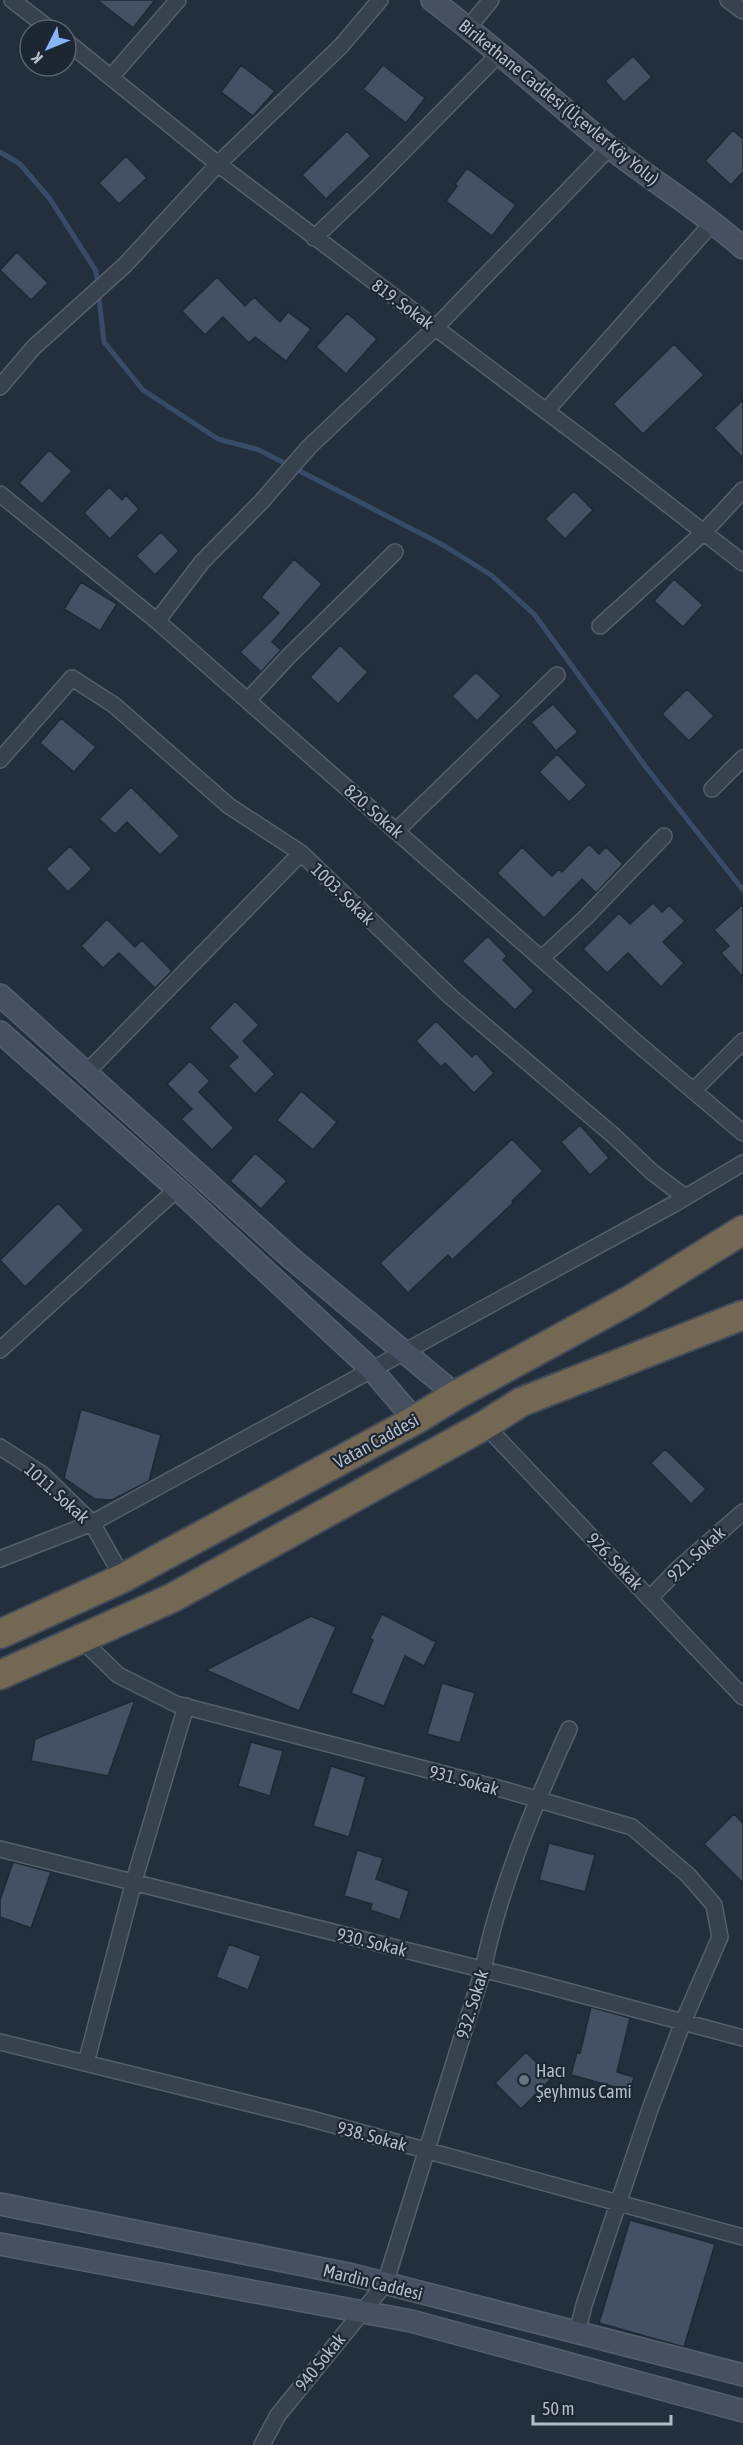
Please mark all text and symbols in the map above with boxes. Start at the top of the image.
street label: Birikethane Caddesi (Üçevler Köy Yolu) [455,15,663,189]
north arrow [18,18,78,78]
text: K [28,49,46,67]
street label: 819. Sokak [368,275,438,333]
street label: 820. Sokak [340,780,408,842]
street label: 1003. Sokak [307,859,379,929]
street label: Vatan Caddesi [330,1409,422,1473]
street label: 1011. Sokak [20,1459,94,1528]
street label: 921. Sokak [663,1522,729,1586]
street label: 926. Sokak [583,1528,647,1594]
street label: 931. Sokak [427,1761,501,1799]
street label: 930. Sokak [335,1923,409,1961]
street label: 932. Sokak [452,1967,492,2041]
place label: Hacı Şeyhmus Cami [536,2060,632,2102]
marker: Hacı Şeyhmus Cami [517,2073,531,2087]
street label: 938. Sokak [335,2117,409,2155]
street label: Mardin Caddesi [321,2259,425,2305]
street label: 940 Sokak [290,2329,350,2395]
scale bar [533,2388,671,2426]
text: 50 m [542,2398,574,2419]

